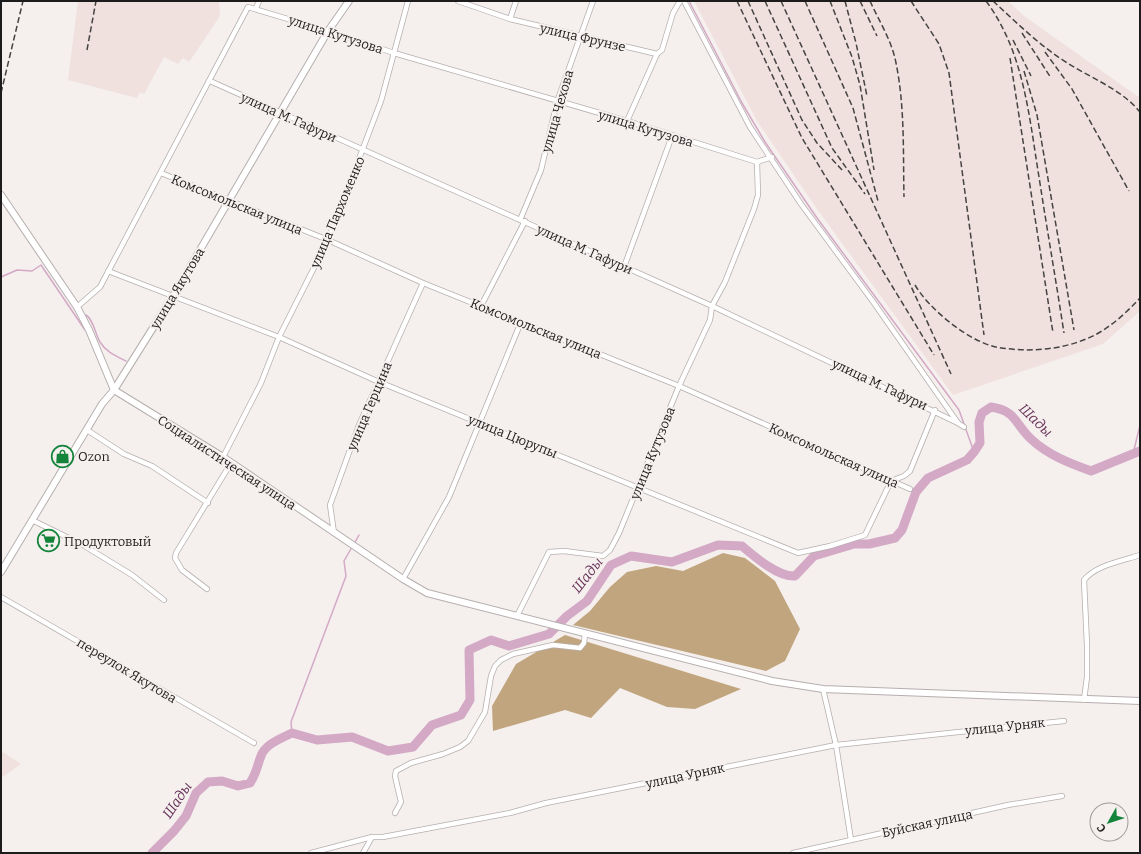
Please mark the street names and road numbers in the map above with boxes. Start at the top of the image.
street label: улица Кутузова [286,12,385,57]
street label: улица Фрунзе [538,20,627,55]
street label: улица Чехова [538,68,576,155]
street label: улица М. Гафури [238,89,339,146]
street label: улица Кутузова [596,107,695,150]
street label: улица Пархоменко [307,154,368,271]
street label: Комсомольская улица [169,171,305,238]
street label: улица М. Гафури [534,221,635,278]
street label: улица Якутова [147,245,208,333]
street label: Комсомольская улица [468,295,604,362]
street label: улица М. Гафури [829,355,930,413]
street label: улица Герцина [344,360,395,454]
street label: улица Кутузова [627,405,678,503]
street label: улица Цюрупы [465,411,560,461]
street label: Социалистическая улица [155,412,299,513]
street label: Комсомольская улица [767,420,901,491]
street label: переулок Якутова [74,635,179,706]
street label: улица Урняк [963,715,1046,738]
street label: улица Урняк [643,760,726,791]
street label: Буйская улица [880,807,974,840]

